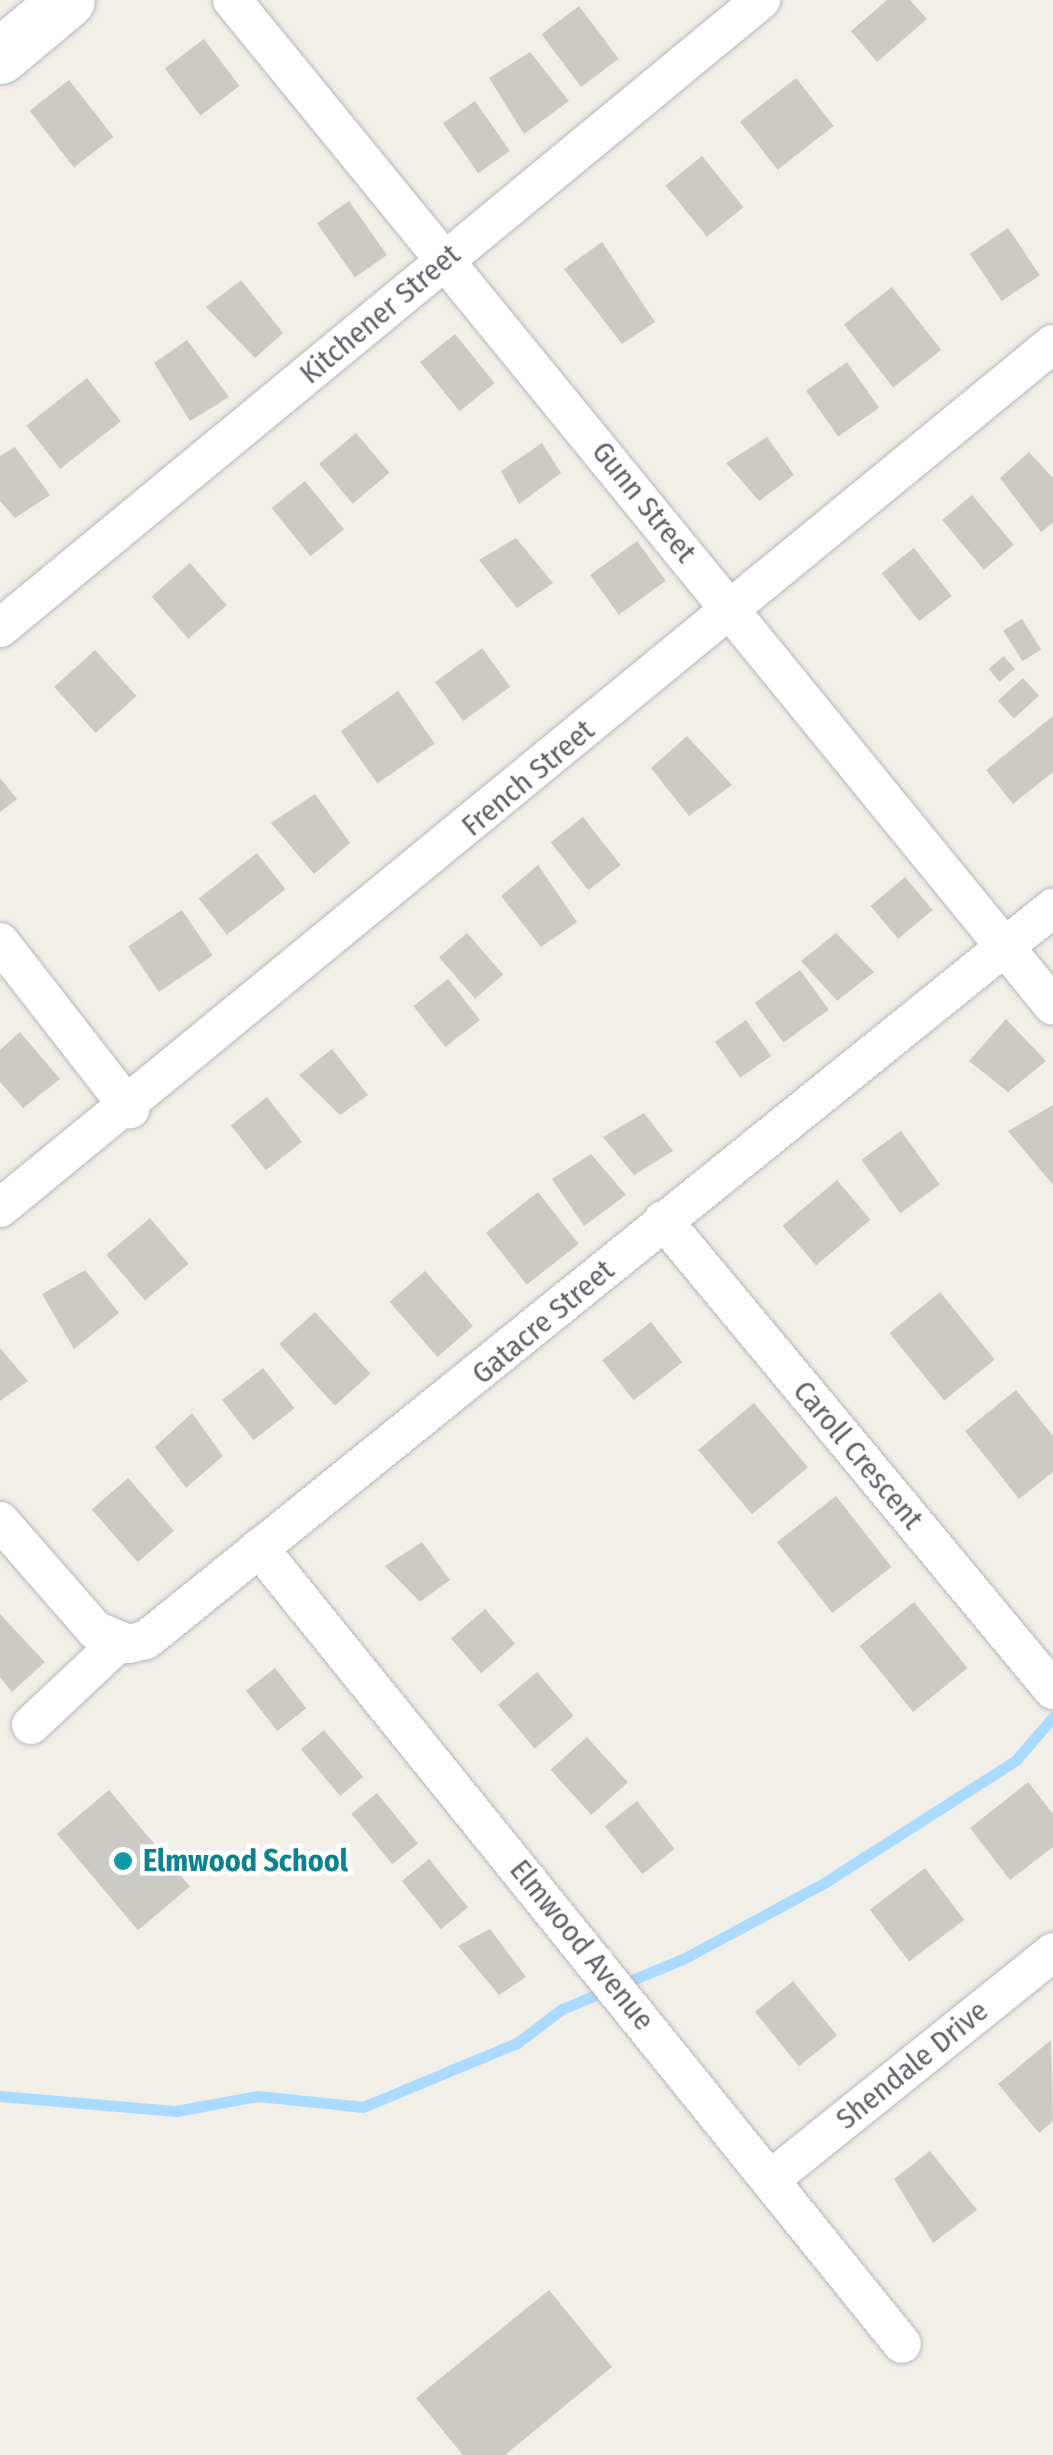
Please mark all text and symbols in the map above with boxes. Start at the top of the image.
street label: Kitchener Street [293,237,467,391]
street label: Gunn Street [584,434,704,570]
street label: French Street [454,712,602,844]
street label: Gatacre Street [465,1252,621,1392]
street label: Caroll Crescent [785,1373,931,1537]
place label: Elmwood School [143,1843,348,1879]
marker: Elmwood School [112,1850,134,1872]
street label: Elmwood Avenue [502,1852,662,2038]
street label: Shendale Drive [829,1993,995,2137]

